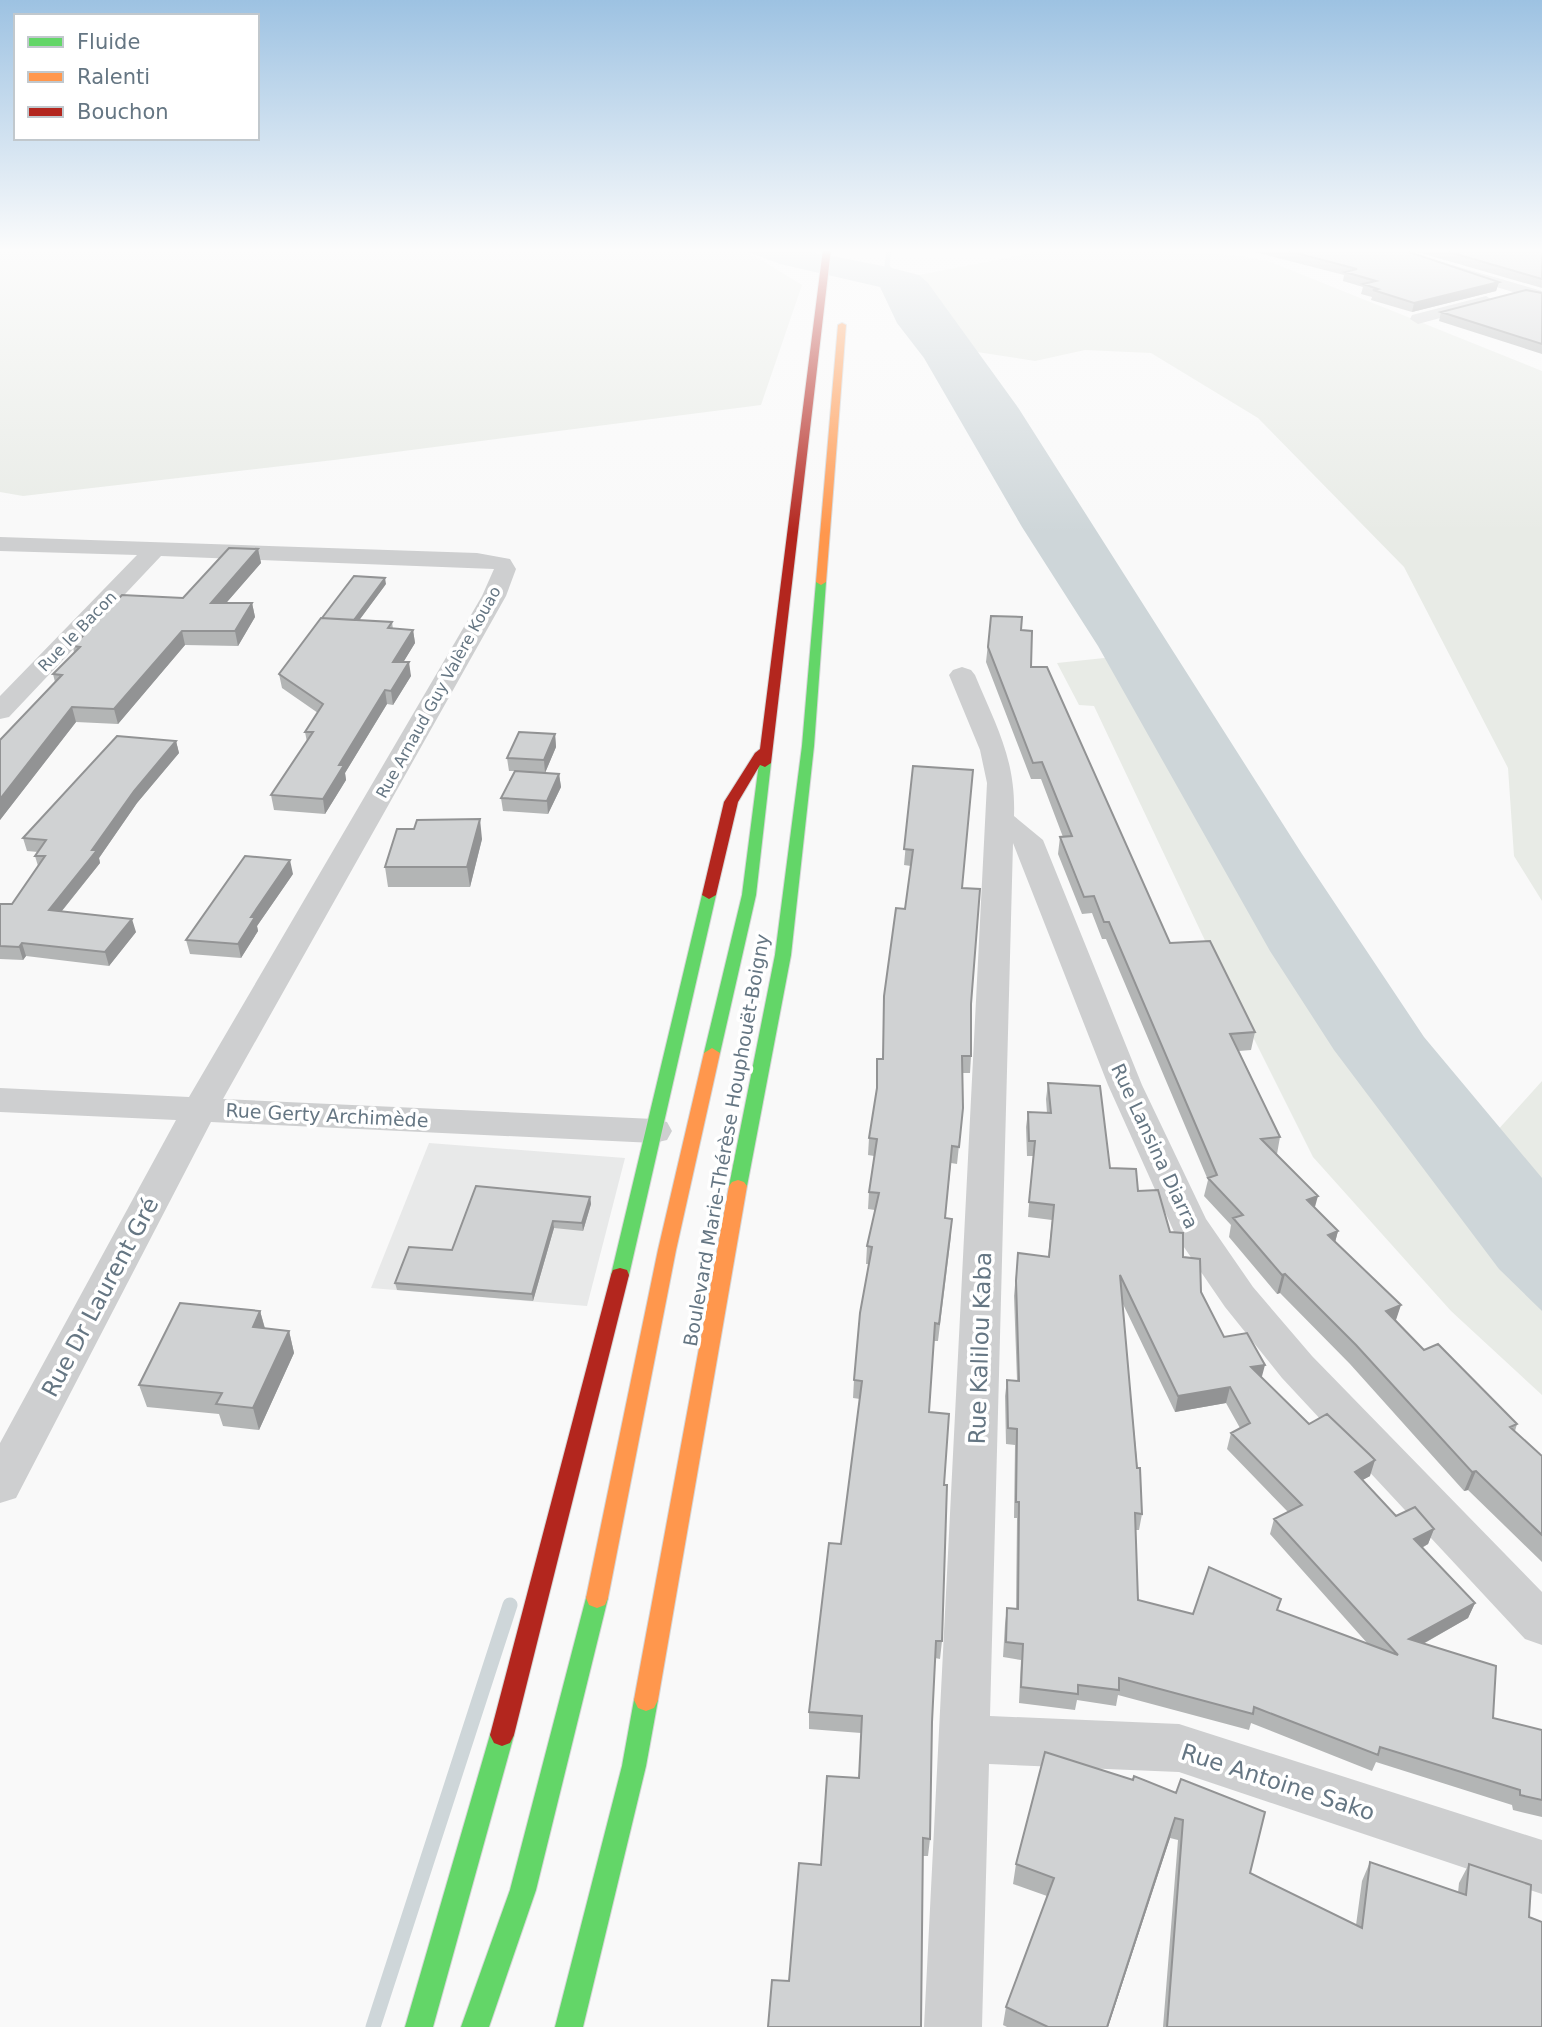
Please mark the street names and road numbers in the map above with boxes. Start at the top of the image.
street label: Rue Arnaud Guy Valère Kouao [372,583,505,802]
street label: Rue le Bacon [34,587,120,675]
street label: Boulevard Marie-Thérèse Houphouët-Boigny [679,932,773,1348]
street label: Rue Lansina Diarra [1107,1060,1203,1232]
street label: Rue Gerty Archimède [225,1099,429,1131]
street label: Rue Dr Laurent Gré [36,1193,164,1401]
street label: Rue Kalilou Kaba [964,1251,996,1445]
street label: Rue Antoine Sako [1178,1738,1378,1826]

